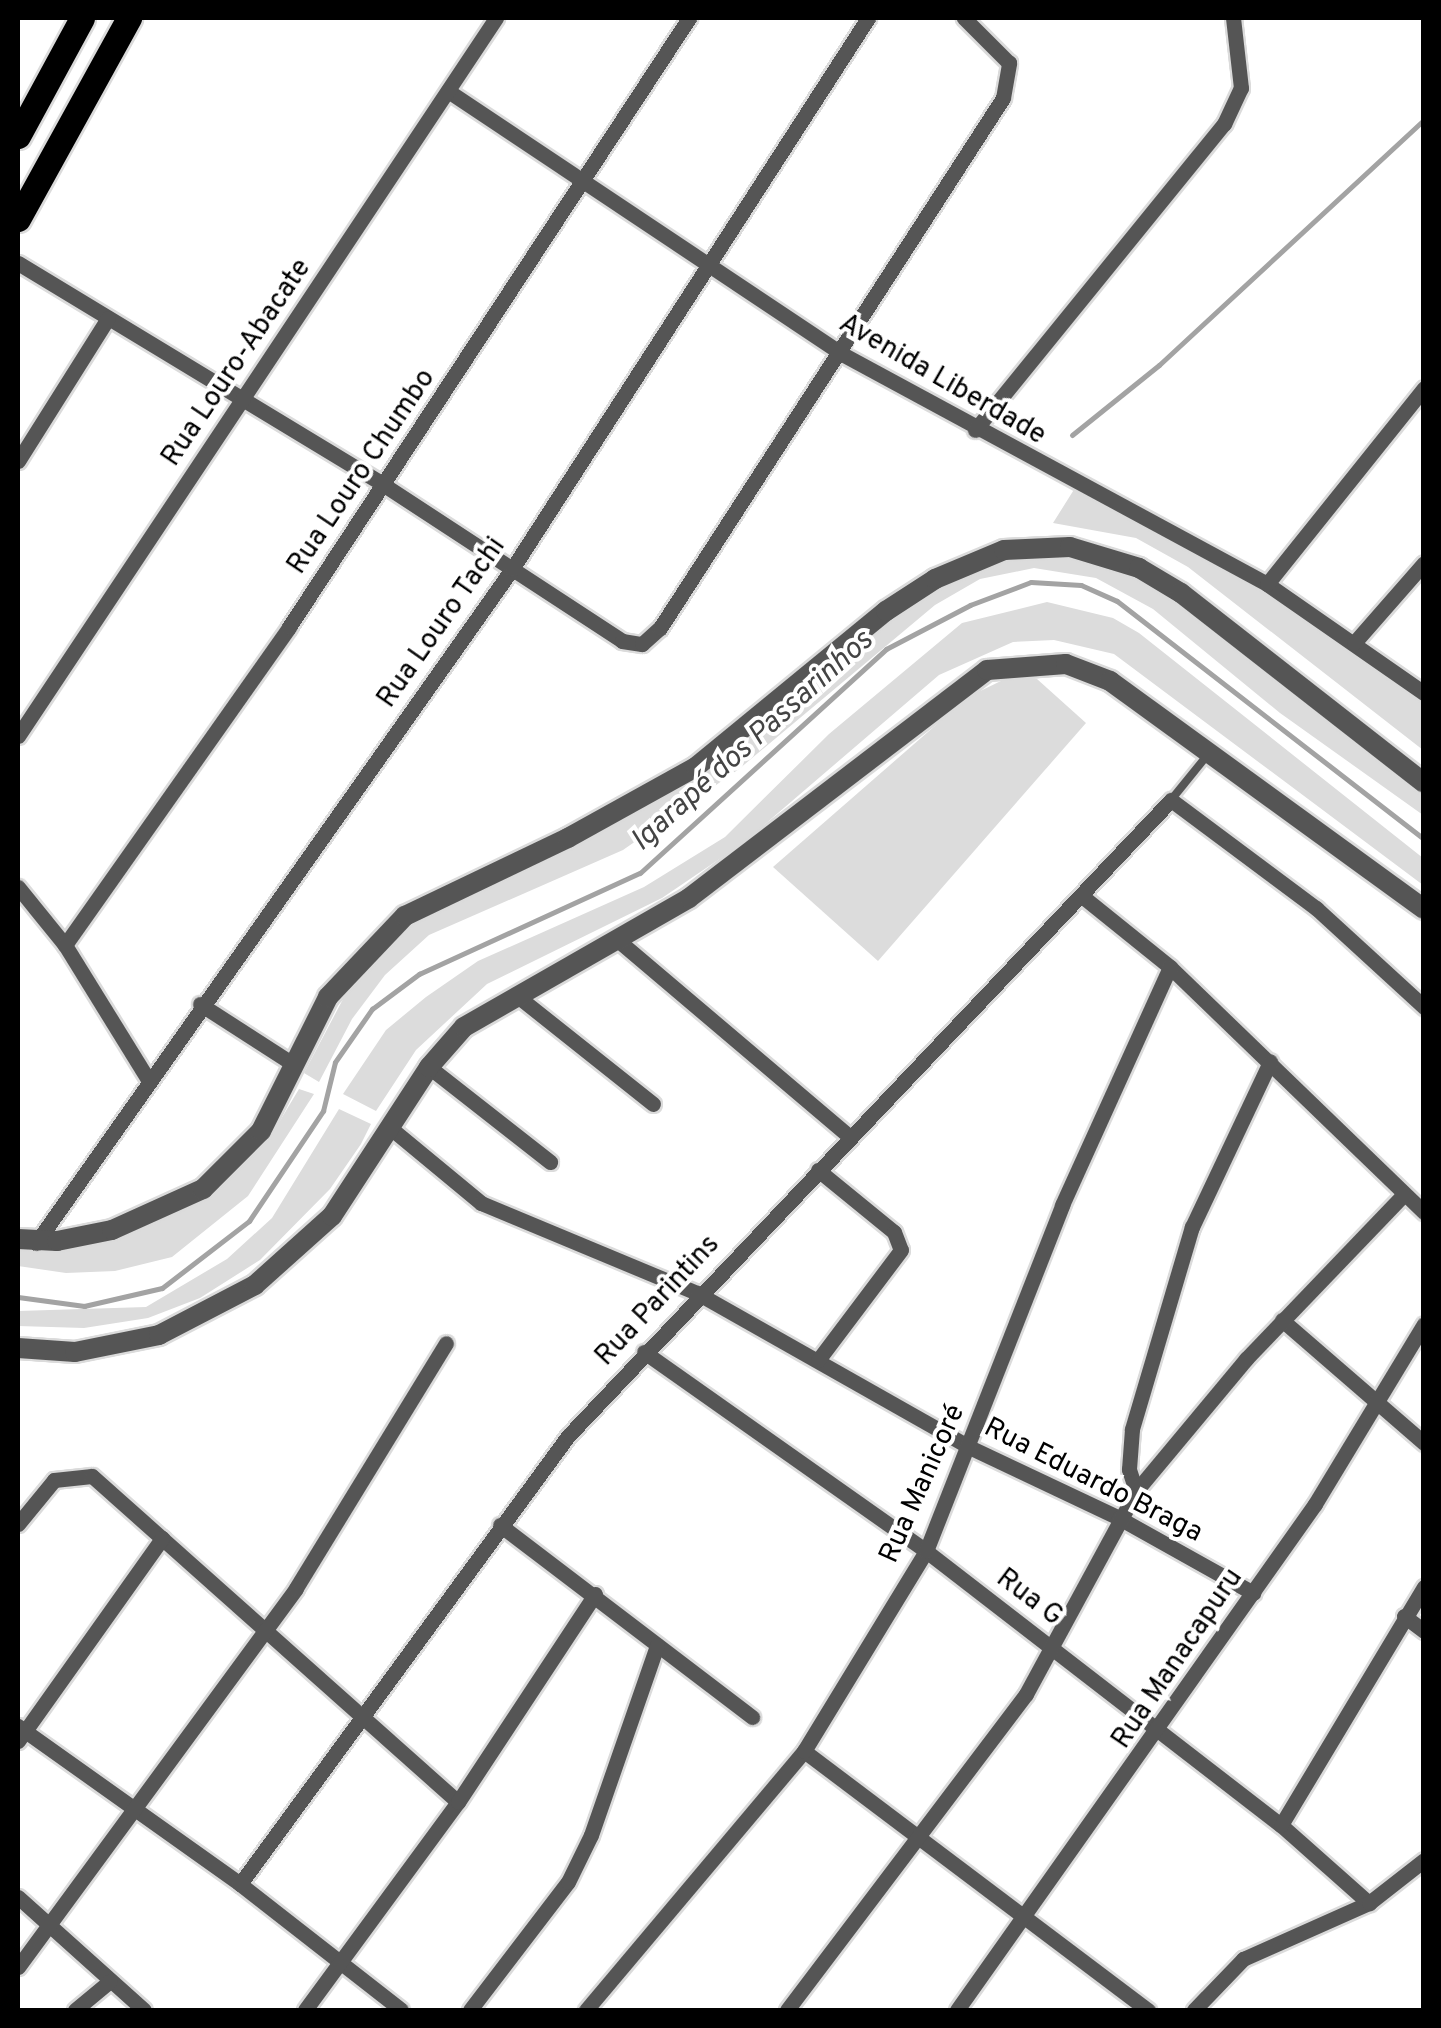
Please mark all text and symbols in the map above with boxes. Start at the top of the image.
street label: Rua Louro-Abacate [155,253,319,473]
street label: Avenida Liberdade [833,307,1051,453]
street label: Rua Louro Chumbo [281,363,443,581]
street label: Rua Louro Tachi [370,531,514,715]
water label: Igarapé dos Passarinhos [625,624,881,860]
street label: Rua Parintins [589,1229,727,1373]
street label: Rua Manicoré [873,1399,973,1569]
street label: Rua Eduardo Braga [978,1411,1208,1551]
street label: Rua G [989,1562,1069,1634]
street label: Rua Manacapuru [1105,1562,1251,1756]

